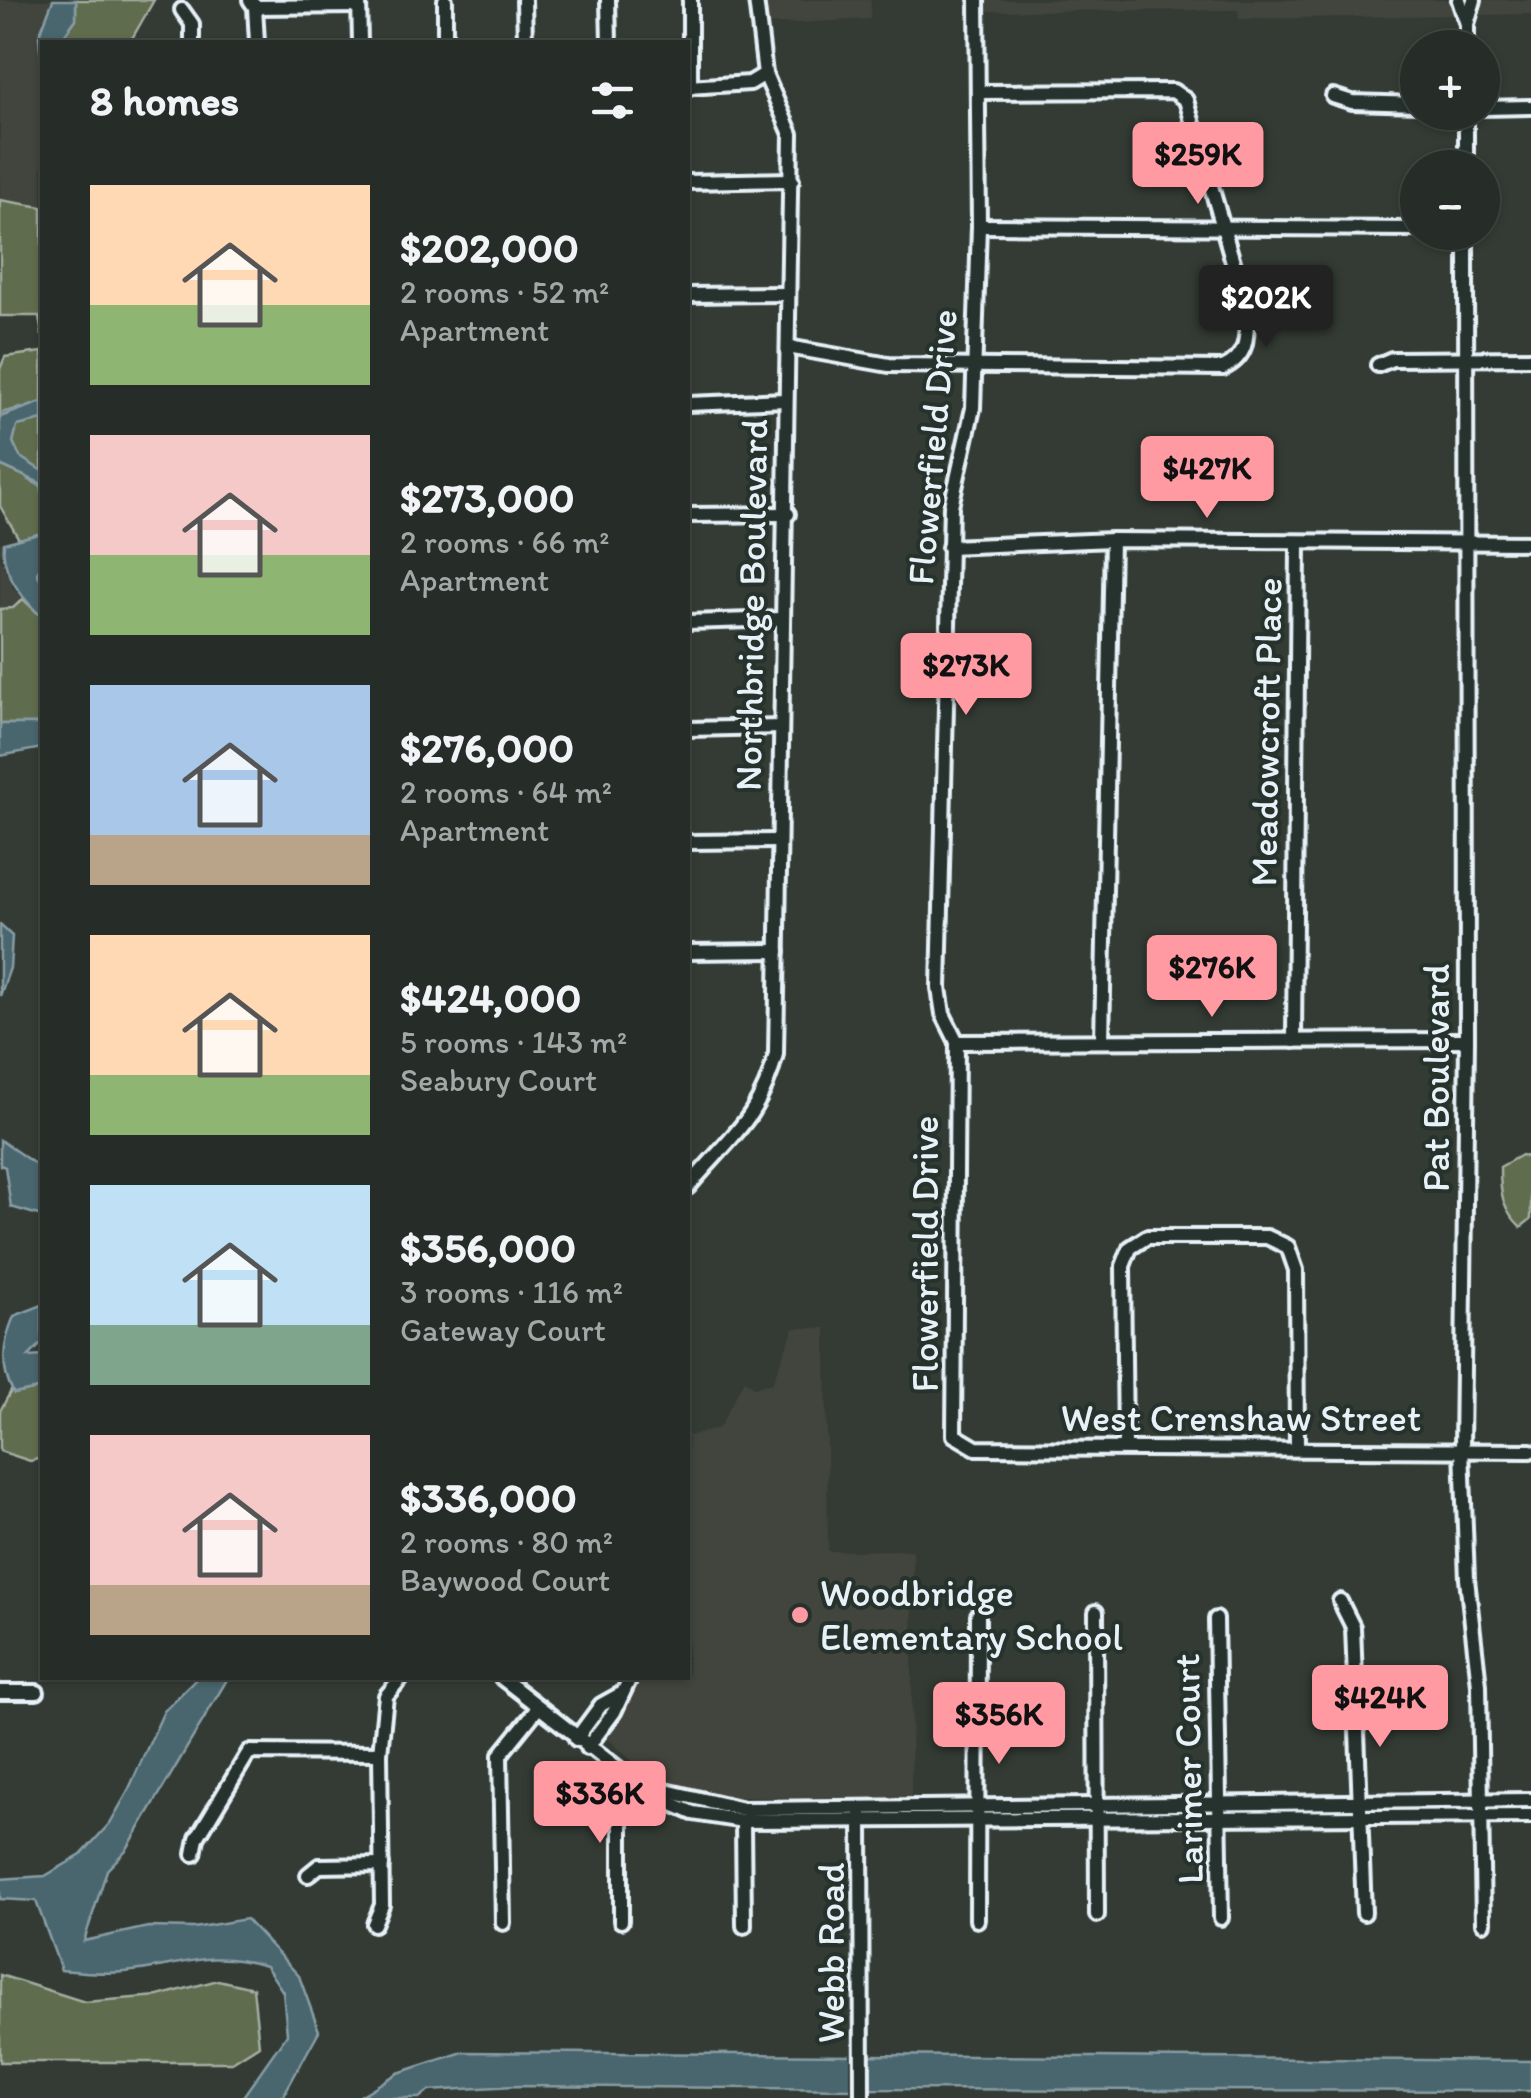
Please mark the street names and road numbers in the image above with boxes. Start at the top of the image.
street label: Flowerfield Drive [897,307,967,587]
street label: Northbridge Boulevard [725,419,777,791]
street label: Meadowcroft Place [1240,577,1292,887]
street label: Pat Boulevard [1413,964,1459,1192]
street label: Flowerfield Drive [902,1116,948,1392]
street label: West Crenshaw Street [1061,1395,1421,1441]
street label: Larimer Court [1163,1653,1213,1885]
street label: Webb Road [808,1862,854,2043]

